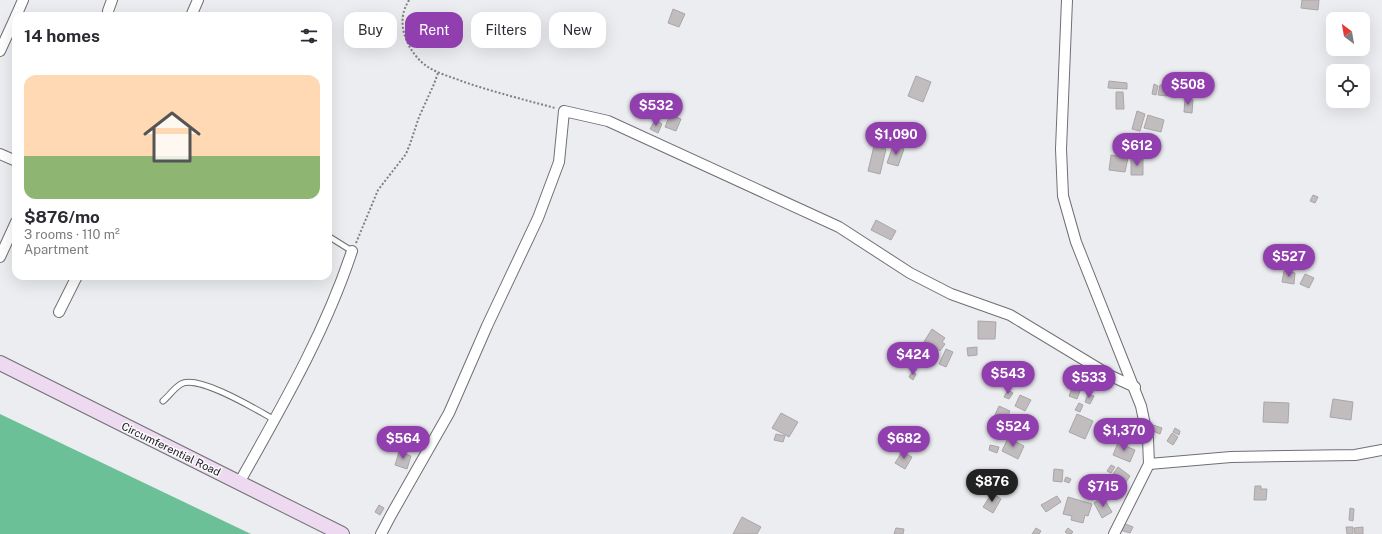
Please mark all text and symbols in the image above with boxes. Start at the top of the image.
chip: Buy [344,12,397,48]
chip: Rent [405,12,463,48]
chip: Filters [471,12,541,48]
chip: New [549,12,606,48]
north arrow [1326,12,1370,56]
map controls [1326,12,1370,108]
icon: filters [298,25,320,47]
text: 14 homes [24,26,100,46]
button: locate [1326,64,1370,108]
pin: $508 [1164,72,1212,106]
text: $508 [1171,77,1205,92]
pin: $532 [632,93,680,127]
text: $532 [639,98,673,113]
icon: home [136,101,208,173]
pin: $1,090 [863,122,929,156]
text: $1,090 [874,127,918,142]
pin: $612 [1113,133,1161,167]
text: $612 [1121,138,1153,153]
text: $876/mo [24,207,100,227]
text: 3 rooms · 110 m² [24,227,120,242]
text: Apartment [24,242,89,257]
pin: $527 [1265,244,1313,278]
text: $527 [1272,249,1306,264]
pin: $424 [889,342,937,376]
text: $424 [896,347,930,362]
pin: $543 [984,361,1032,395]
pin: $533 [1065,365,1113,399]
text: $543 [991,366,1025,381]
text: $533 [1072,370,1106,385]
pin: $524 [989,414,1037,448]
pin: $1,370 [1091,418,1157,452]
text: $524 [996,419,1030,434]
street label: Circumferential Road [120,420,222,478]
text: $1,370 [1103,423,1145,438]
pin: $564 [379,426,427,460]
pin: $682 [880,426,928,460]
text: $564 [386,431,420,446]
text: $682 [887,431,921,446]
pin: $876 [968,469,1016,503]
text: $876 [975,474,1009,489]
pin: $715 [1079,474,1127,508]
text: $715 [1087,479,1119,494]

